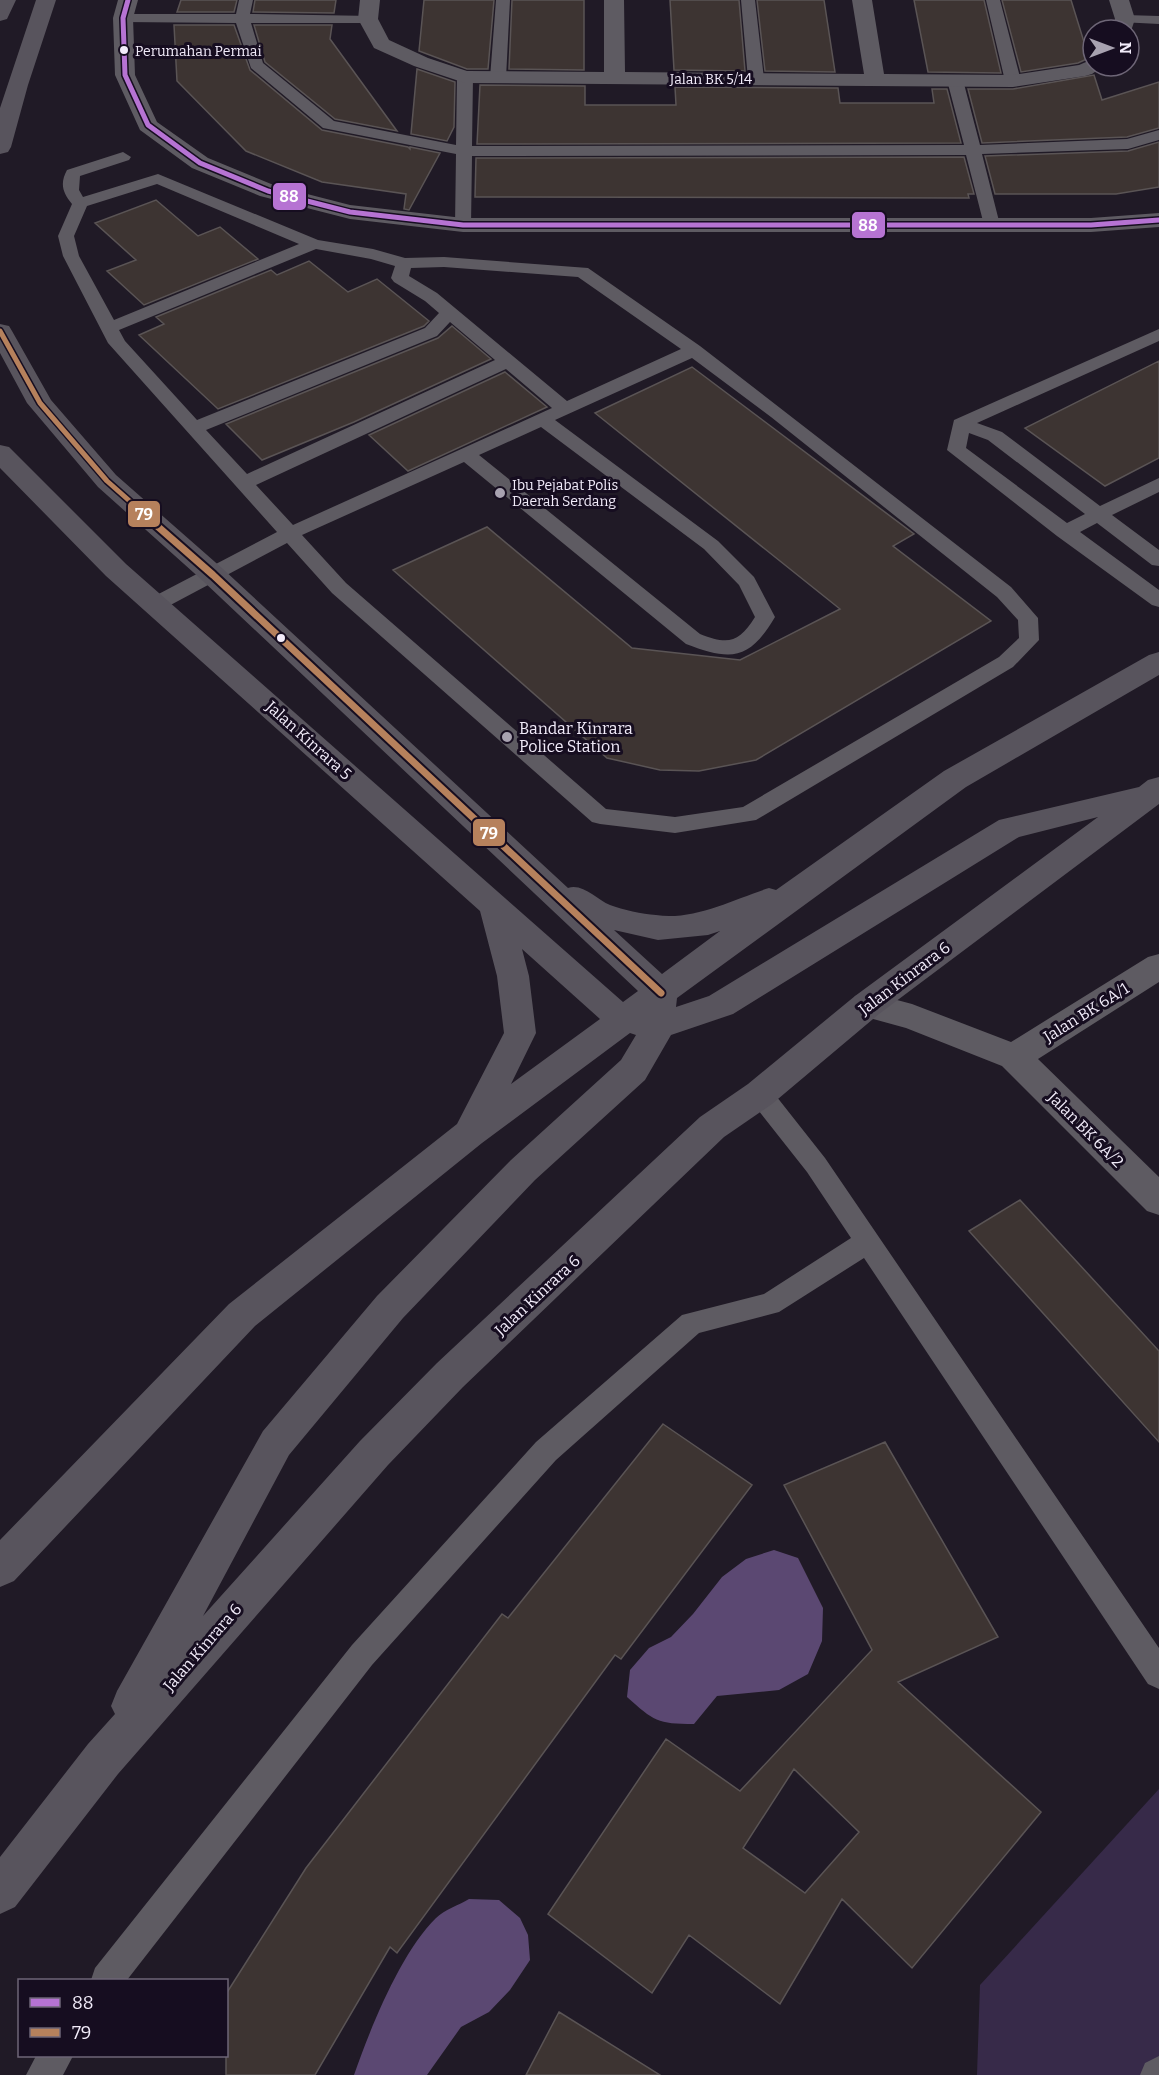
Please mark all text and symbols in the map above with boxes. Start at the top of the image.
north arrow [1081,18,1141,78]
text: N [1116,42,1135,54]
place label: Perumahan Permai [135,43,262,60]
marker: Perumahan Permai [118,44,130,56]
street label: Jalan BK 5/14 [669,71,752,88]
line badge: 88 [272,182,307,211]
text: 88 [279,187,299,206]
line badge: 88 [851,211,886,239]
text: 88 [858,216,878,235]
place label: Ibu Pejabat Polis Daerah Serdang [512,477,618,510]
marker: Ibu Pejabat Polis Daerah Serdang [493,486,507,500]
line badge: 79 [127,500,161,528]
text: 79 [135,505,153,524]
unlabelled marker [275,632,287,644]
street label: Jalan Kinrara 5 [261,696,355,784]
place label: Bandar Kinrara Police Station [519,719,633,756]
marker: Bandar Kinrara Police Station [500,730,514,744]
line badge: 79 [472,818,506,847]
text: 79 [480,824,498,843]
street label: Jalan Kinrara 6 [854,938,954,1020]
street label: Jalan BK 6A/1 [1039,978,1133,1047]
street label: Jalan BK 6A/2 [1043,1087,1127,1171]
street label: Jalan Kinrara 6 [490,1251,584,1340]
street label: Jalan Kinrara 6 [159,1600,245,1696]
legend [18,1979,228,2057]
text: 88 [72,1992,94,2014]
text: 79 [72,2022,91,2044]

